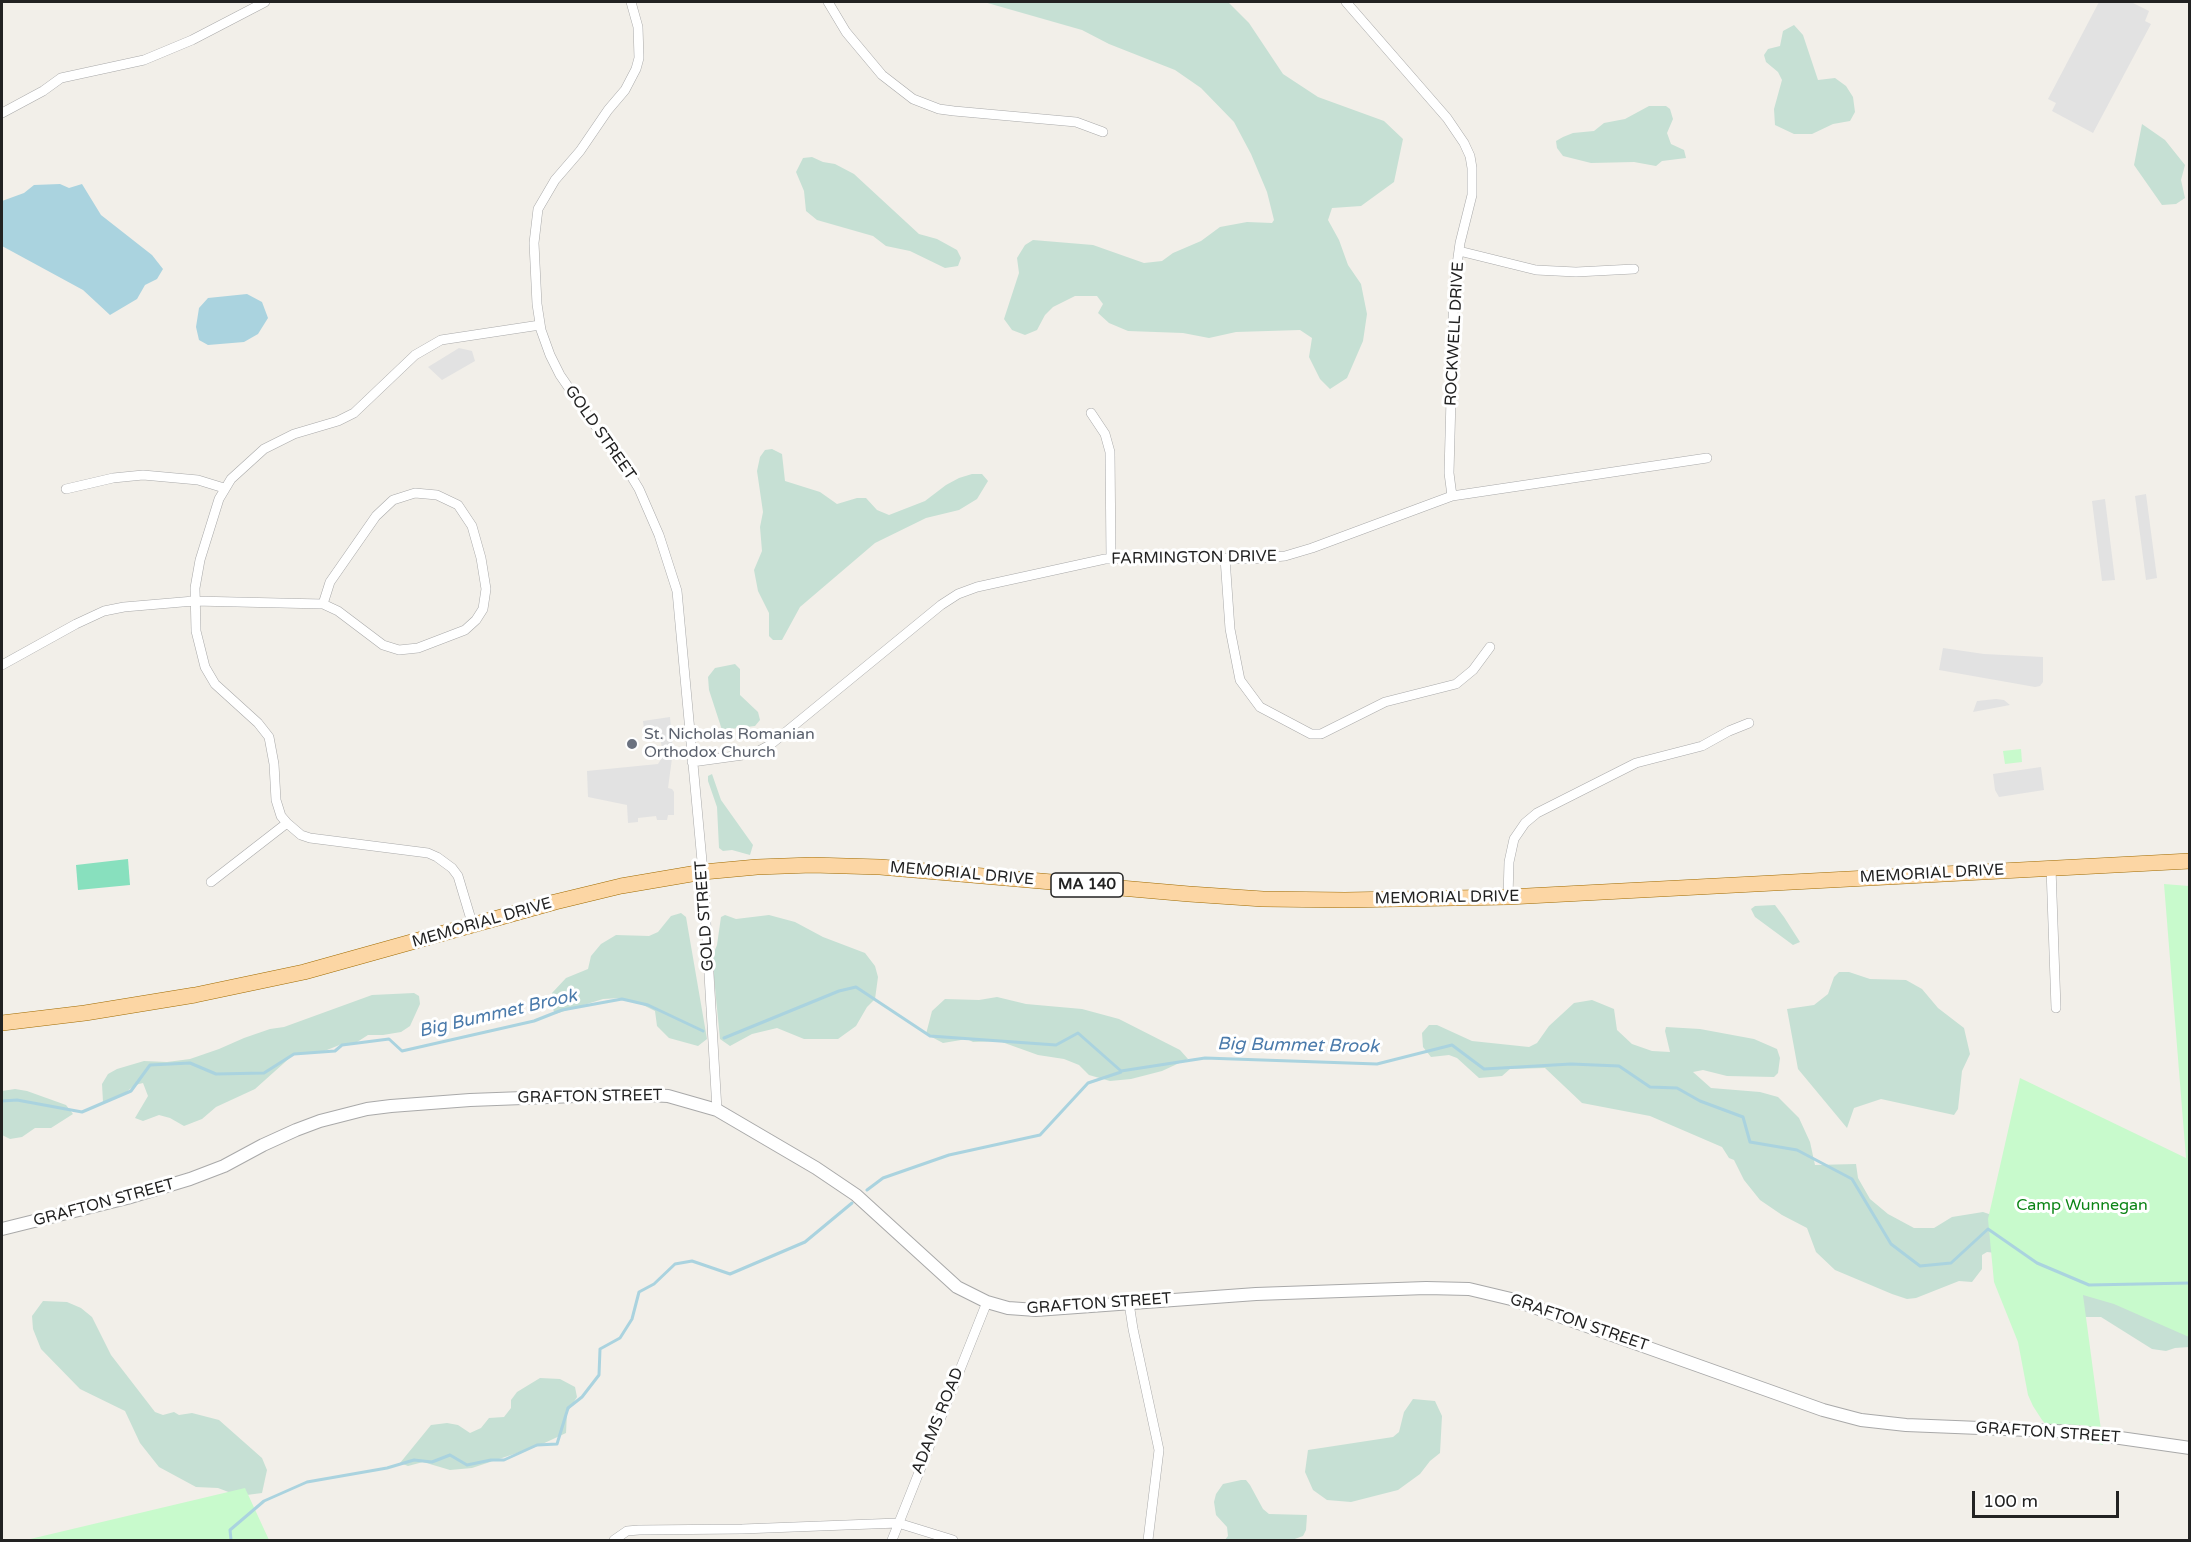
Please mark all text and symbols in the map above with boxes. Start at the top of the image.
street label: ROCKWELL DRIVE [1442,261,1468,407]
street label: GOLD STREET [560,382,640,484]
street label: FARMINGTON DRIVE [1111,547,1277,569]
place label: St. Nicholas Romanian Orthodox Church [644,725,815,763]
marker: St. Nicholas Romanian Orthodox Church [625,737,639,751]
street label: MEMORIAL DRIVE [889,858,1035,890]
street label: GOLD STREET [692,860,718,972]
street label: MEMORIAL DRIVE [1859,861,2005,887]
road number: MA 140 [1051,873,1123,897]
street label: MEMORIAL DRIVE [1375,887,1519,909]
street label: MEMORIAL DRIVE [410,894,554,952]
water label: Big Bummet Brook [417,985,579,1043]
water label: Big Bummet Brook [1217,1034,1379,1058]
street label: GRAFTON STREET [517,1086,663,1108]
street label: GRAFTON STREET [31,1175,177,1231]
park label: Camp Wunnegan [2016,1196,2148,1216]
street label: GRAFTON STREET [1026,1289,1172,1319]
street label: GRAFTON STREET [1507,1290,1651,1356]
street label: ADAMS ROAD [908,1365,968,1477]
street label: GRAFTON STREET [1975,1418,2121,1448]
scale bar [1975,1479,2122,1517]
text: 100 m [1983,1490,2038,1512]

